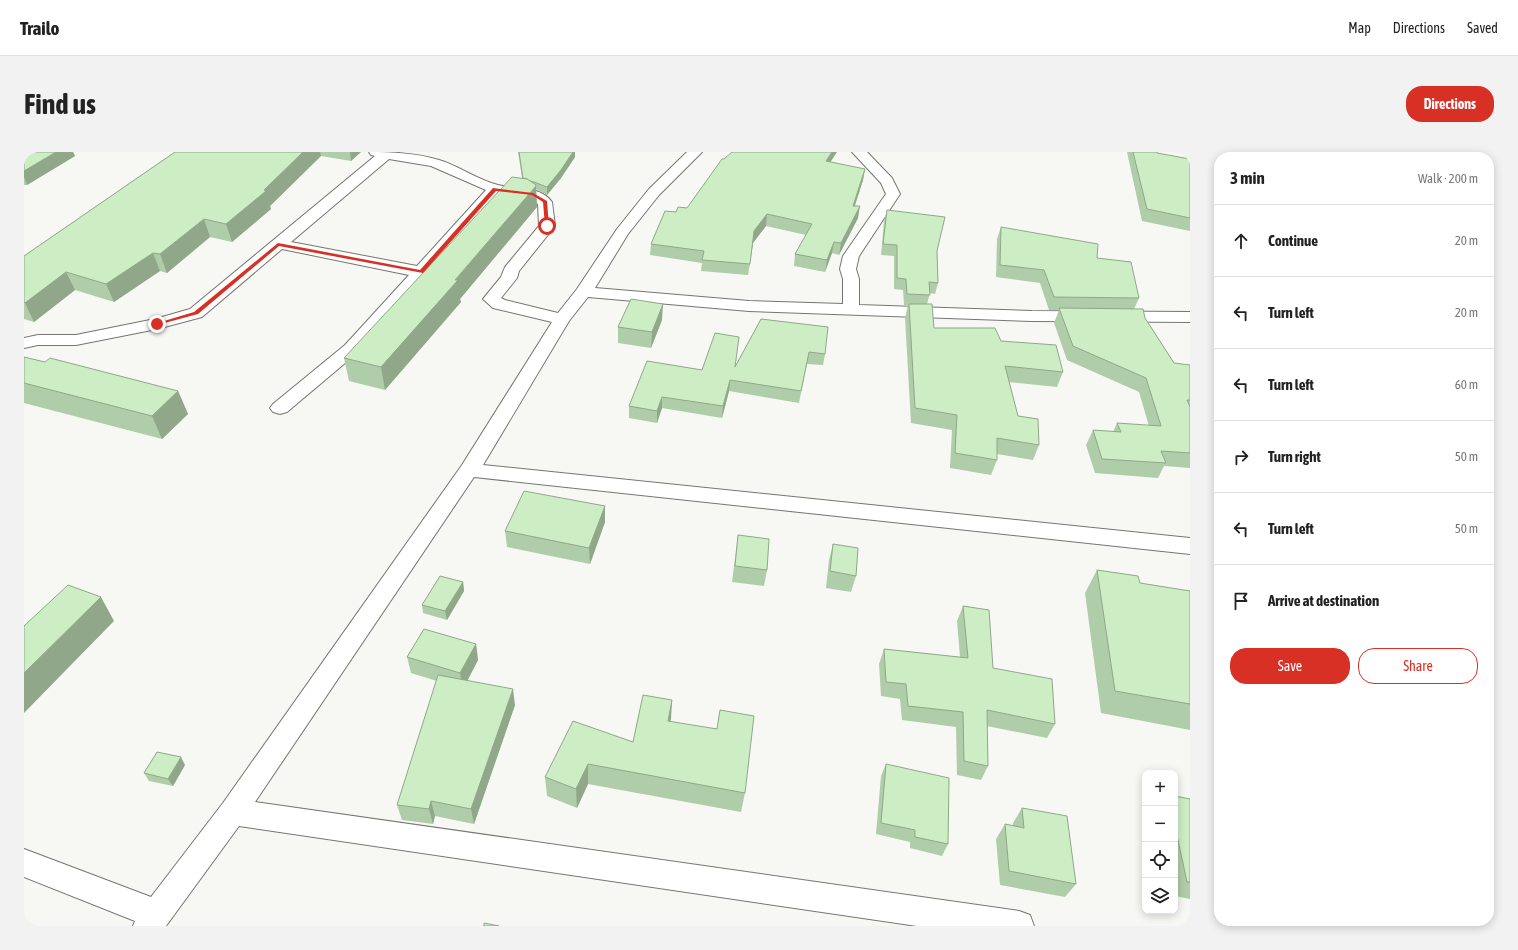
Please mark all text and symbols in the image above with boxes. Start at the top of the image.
text: Trailo [20,17,59,39]
text: Map [1348,20,1371,36]
text: Directions [1393,20,1445,36]
text: Saved [1467,20,1498,36]
button: Directions [1406,86,1494,122]
text: Find us [24,88,96,120]
text: 3 min [1230,168,1265,188]
text: Walk · 200 m [1418,171,1478,186]
route start [538,217,556,235]
icon: ahead [1230,230,1252,252]
text: Continue [1268,232,1318,249]
text: 20 m [1455,233,1478,248]
icon: left [1230,302,1252,324]
text: Turn left [1268,304,1314,321]
text: 20 m [1455,305,1478,320]
route end [148,315,166,333]
icon: left [1230,374,1252,396]
text: Turn left [1268,376,1314,393]
text: 60 m [1455,377,1478,392]
icon: right [1230,446,1252,468]
text: Turn right [1268,448,1321,465]
text: 50 m [1455,449,1478,464]
icon: left [1230,518,1252,540]
text: Turn left [1268,520,1314,537]
text: 50 m [1455,521,1478,536]
icon: arrive [1230,590,1252,612]
text: Arrive at destination [1268,592,1379,609]
button: Save [1230,648,1350,684]
button: Share [1358,648,1478,684]
map controls [1142,770,1178,914]
button: + [1142,770,1178,806]
button: − [1142,806,1178,842]
button: locate [1142,842,1178,878]
button: layers [1142,878,1178,914]

